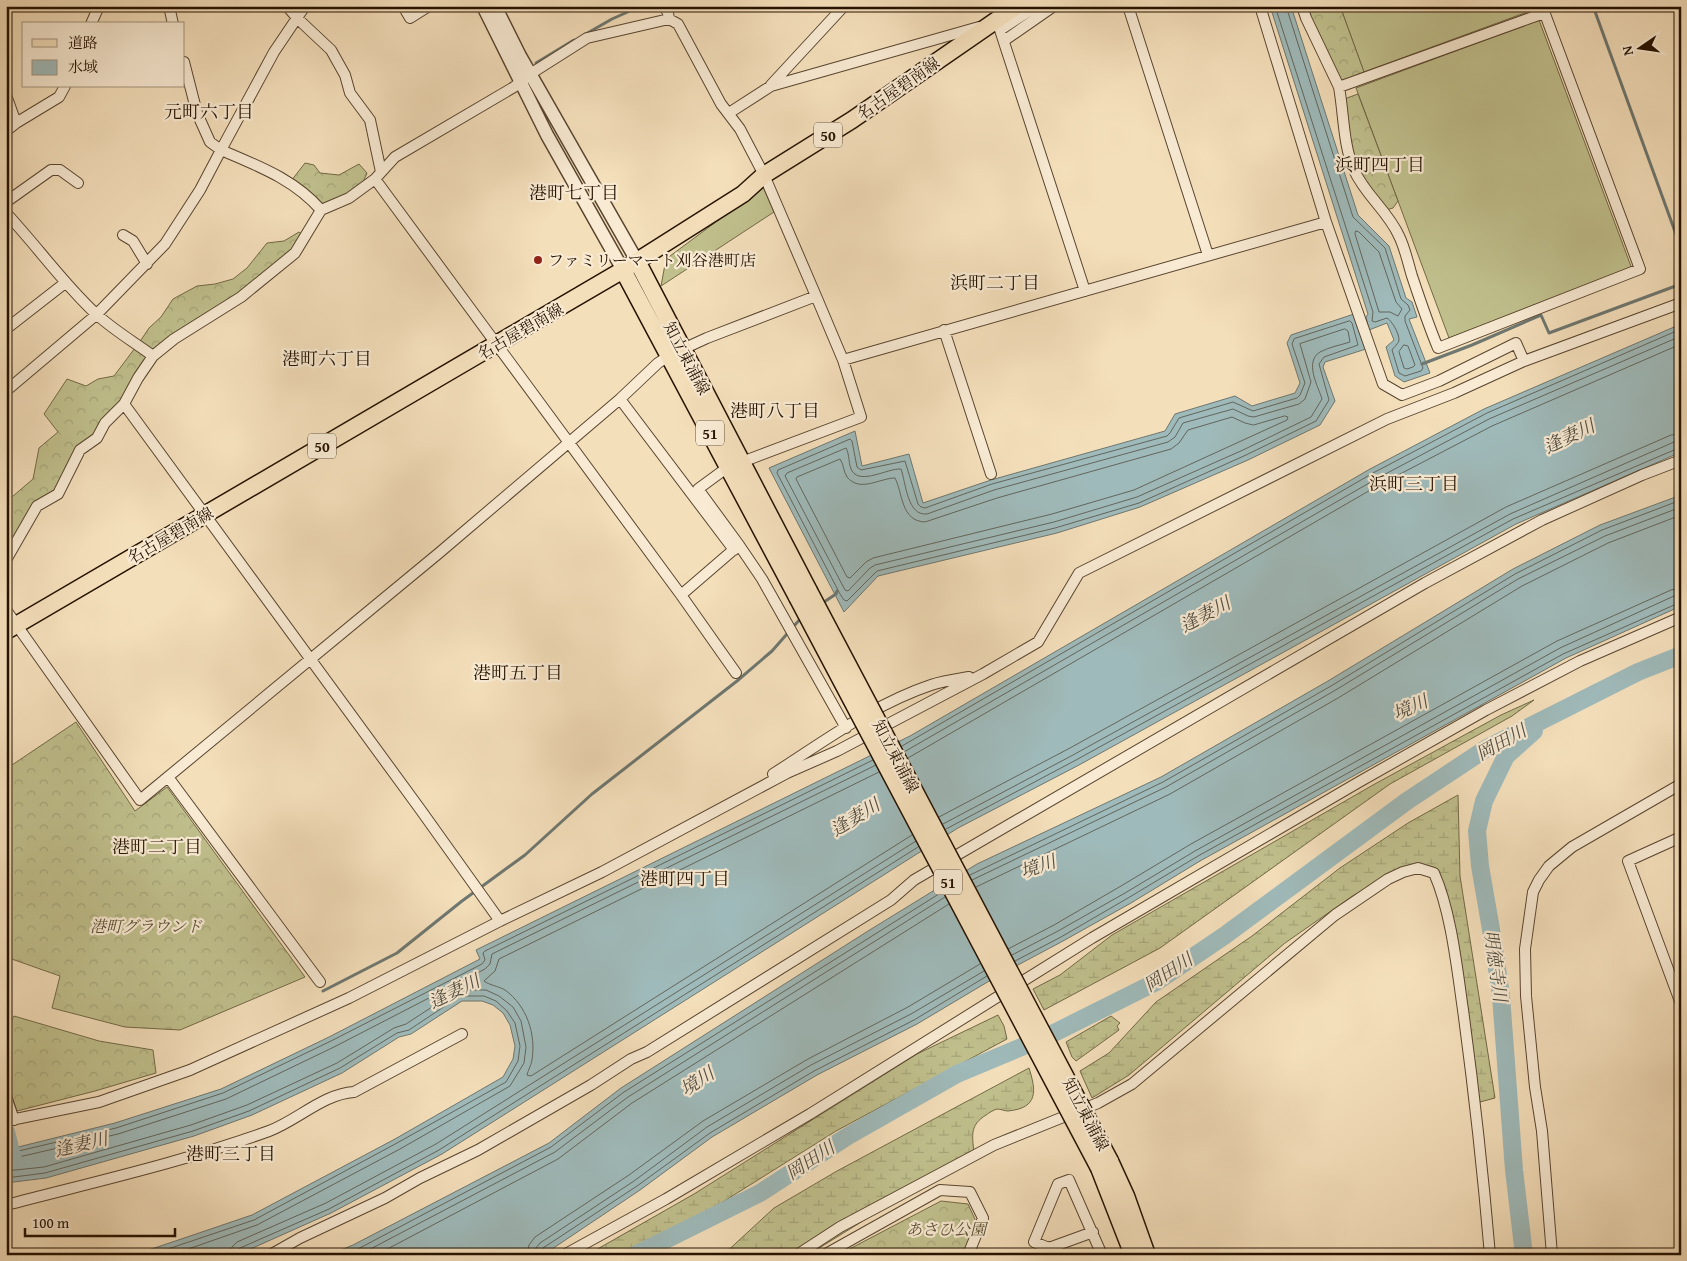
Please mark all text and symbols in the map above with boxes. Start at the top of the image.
legend [22,22,185,88]
north arrow [1614,22,1664,72]
text: 道路 [68,32,98,53]
text: N [1616,43,1638,58]
street label: 名古屋碧南線 [852,51,944,125]
text: 水域 [68,56,98,77]
district label: 元町六丁目 [164,98,254,125]
road number: 50 [814,122,842,148]
district label: 浜町四丁目 [1335,151,1425,178]
district label: 港町七丁目 [529,179,619,206]
place label: ファミリーマート刈谷港町店 [548,248,756,272]
marker: ファミリーマート刈谷港町店 [532,254,544,266]
district label: 浜町二丁目 [950,269,1040,296]
street label: 名古屋碧南線 [472,297,568,365]
street label: 知立東浦線 [658,317,716,399]
district label: 港町六丁目 [282,345,372,372]
district label: 港町八丁目 [730,397,820,424]
water label: 逢妻川 [1539,411,1601,460]
road number: 51 [696,420,724,446]
road number: 50 [308,434,336,458]
district label: 浜町三丁目 [1369,470,1459,497]
street label: 名古屋碧南線 [122,501,218,569]
water label: 逢妻川 [1175,588,1237,639]
district label: 港町五丁目 [473,659,563,686]
water label: 境川 [1388,687,1434,727]
street label: 知立東浦線 [867,715,925,797]
water label: 岡田川 [1471,716,1533,767]
water label: 逢妻川 [825,790,887,843]
district label: 港町二丁目 [112,833,202,860]
water label: 境川 [1017,847,1061,885]
district label: 港町四丁目 [640,865,730,892]
road number: 51 [934,870,962,894]
park label: 港町グラウンド [90,914,203,938]
water label: 明徳寺川 [1478,928,1515,1006]
water label: 岡田川 [1138,945,1200,998]
water label: 逢妻川 [424,966,486,1015]
water label: 境川 [675,1059,721,1102]
street label: 知立東浦線 [1057,1073,1115,1155]
water label: 逢妻川 [52,1124,112,1163]
water label: 岡田川 [780,1133,842,1186]
district label: 港町三丁目 [186,1140,276,1167]
scale bar [25,1206,175,1238]
text: 100 m [32,1212,70,1233]
park label: あさひ公園 [906,1217,989,1241]

